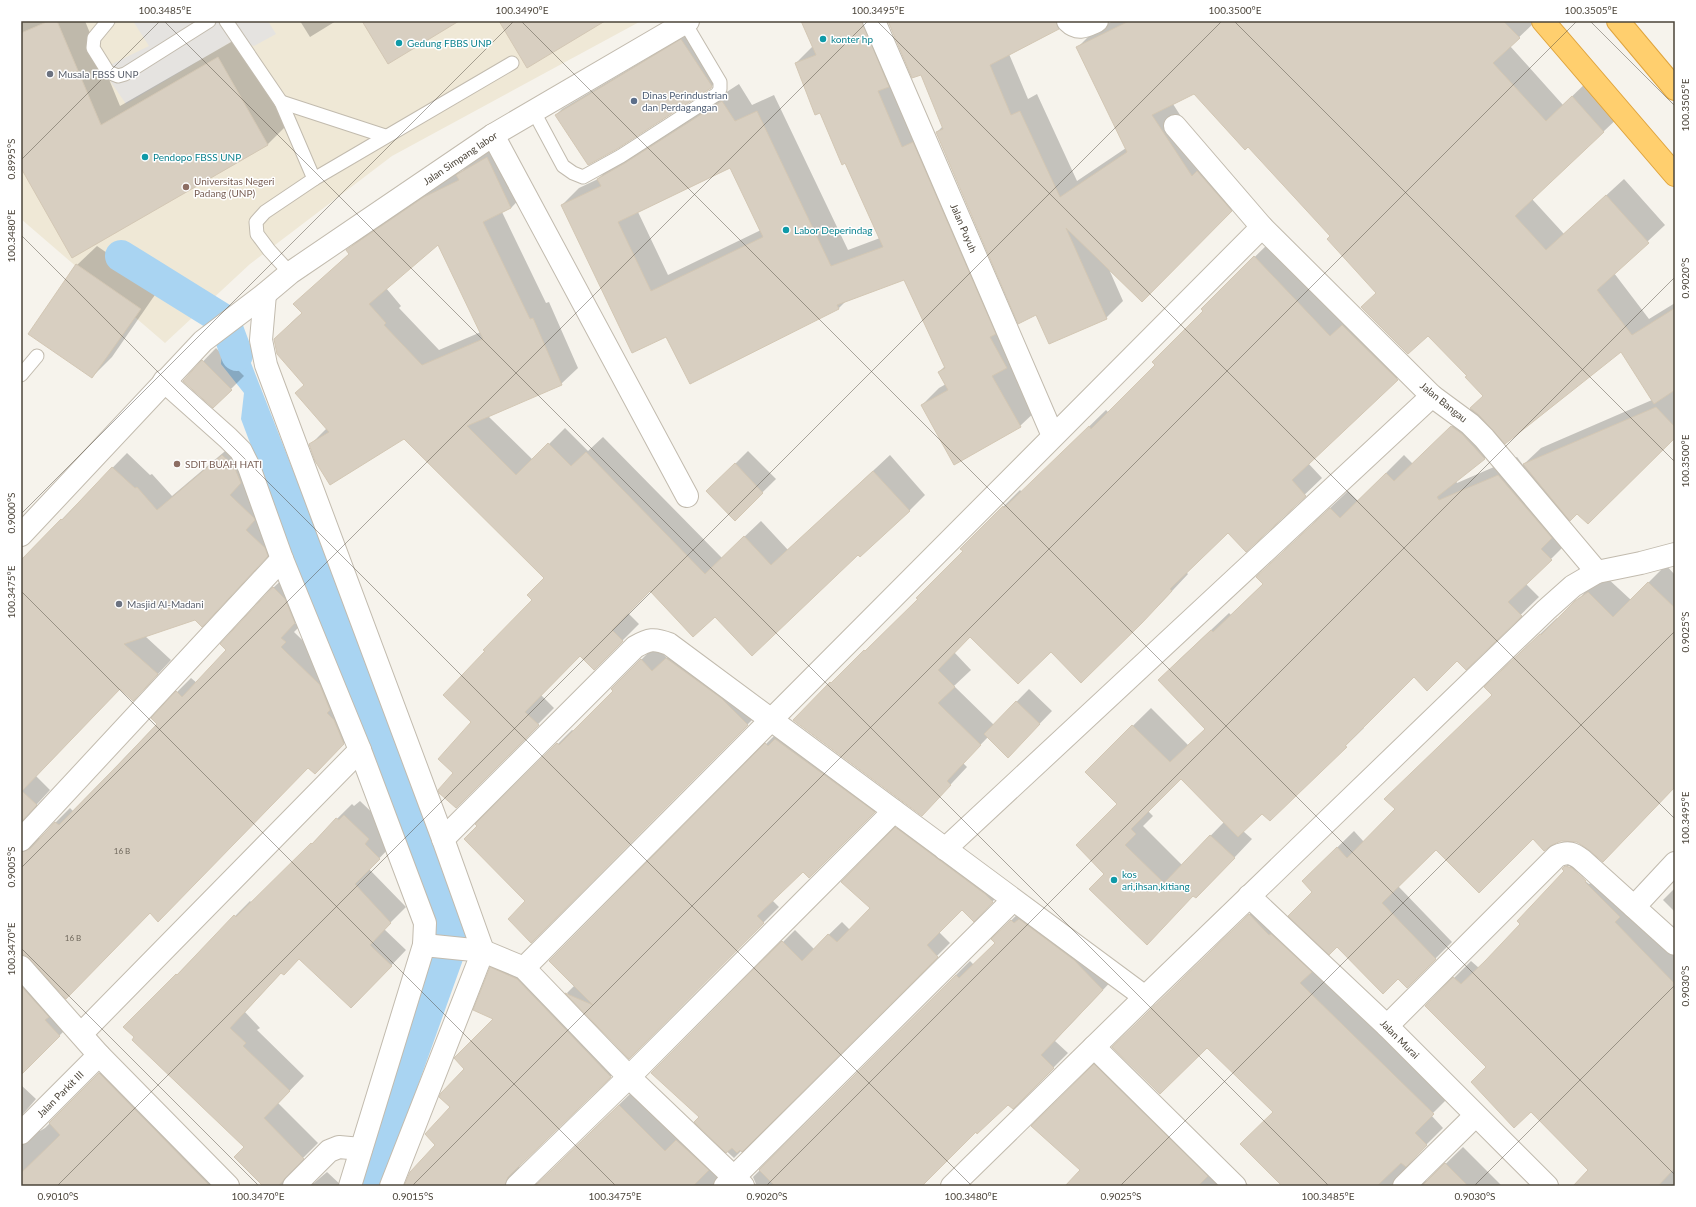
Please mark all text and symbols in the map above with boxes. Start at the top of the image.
text: 100.3485°E [139,4,192,16]
text: 100.3490°E [496,4,549,16]
text: 100.3495°E [852,4,905,16]
text: 100.3500°E [1209,4,1262,16]
text: 100.3505°E [1565,4,1618,16]
place label: konter hp [831,33,873,45]
marker: konter hp [818,34,828,44]
place label: Gedung FBBS UNP [407,37,492,49]
marker: Gedung FBBS UNP [394,38,404,48]
place label: Musala FBSS UNP [58,68,139,80]
marker: Musala FBSS UNP [45,69,55,79]
text: 100.3505°E [1679,78,1691,131]
place label: Dinas Perindustrian dan Perdagangan [642,89,728,113]
marker: Dinas Perindustrian dan Perdagangan [629,96,639,106]
street label: Jalan Simpang labor [421,129,500,187]
text: 0.8995°S [5,139,17,179]
place label: Pendopo FBSS UNP [153,151,241,163]
marker: Pendopo FBSS UNP [140,152,150,162]
place label: Universitas Negeri Padang (UNP) [194,175,274,199]
marker: Universitas Negeri Padang (UNP) [181,182,191,192]
street label: Jalan Puyuh [948,202,980,254]
text: 100.3480°E [5,209,17,262]
place label: Labor Deperindag [794,224,872,236]
marker: Labor Deperindag [781,225,791,235]
text: 0.9020°S [1679,258,1691,298]
street label: Jalan Bangau [1418,379,1470,425]
text: 100.3500°E [1679,434,1691,487]
place label: SDIT BUAH HATI [185,458,262,470]
marker: SDIT BUAH HATI [172,459,182,469]
text: 0.9000°S [5,493,17,533]
text: 100.3475°E [5,565,17,618]
place label: Masjid Al-Madani [127,598,204,610]
marker: Masjid Al-Madani [114,599,124,609]
text: 0.9025°S [1679,612,1691,652]
text: 100.3495°E [1679,791,1691,844]
house number: 16 B [114,846,130,856]
text: 0.9005°S [5,847,17,887]
place label: kos ari,ihsan,kitiang [1122,868,1190,892]
marker: kos ari,ihsan,kitiang [1109,875,1119,885]
text: 100.3470°E [5,922,17,975]
house number: 16 B [65,933,81,943]
text: 0.9030°S [1679,966,1691,1006]
street label: Jalan Murai [1378,1017,1422,1061]
street label: Jalan Parkit III [34,1068,86,1120]
text: 0.9010°S [38,1190,78,1202]
text: 100.3470°E [232,1190,285,1202]
text: 0.9015°S [393,1190,433,1202]
text: 100.3475°E [589,1190,642,1202]
text: 0.9020°S [747,1190,787,1202]
text: 100.3480°E [945,1190,998,1202]
text: 0.9025°S [1101,1190,1141,1202]
text: 100.3485°E [1302,1190,1355,1202]
text: 0.9030°S [1455,1190,1495,1202]

